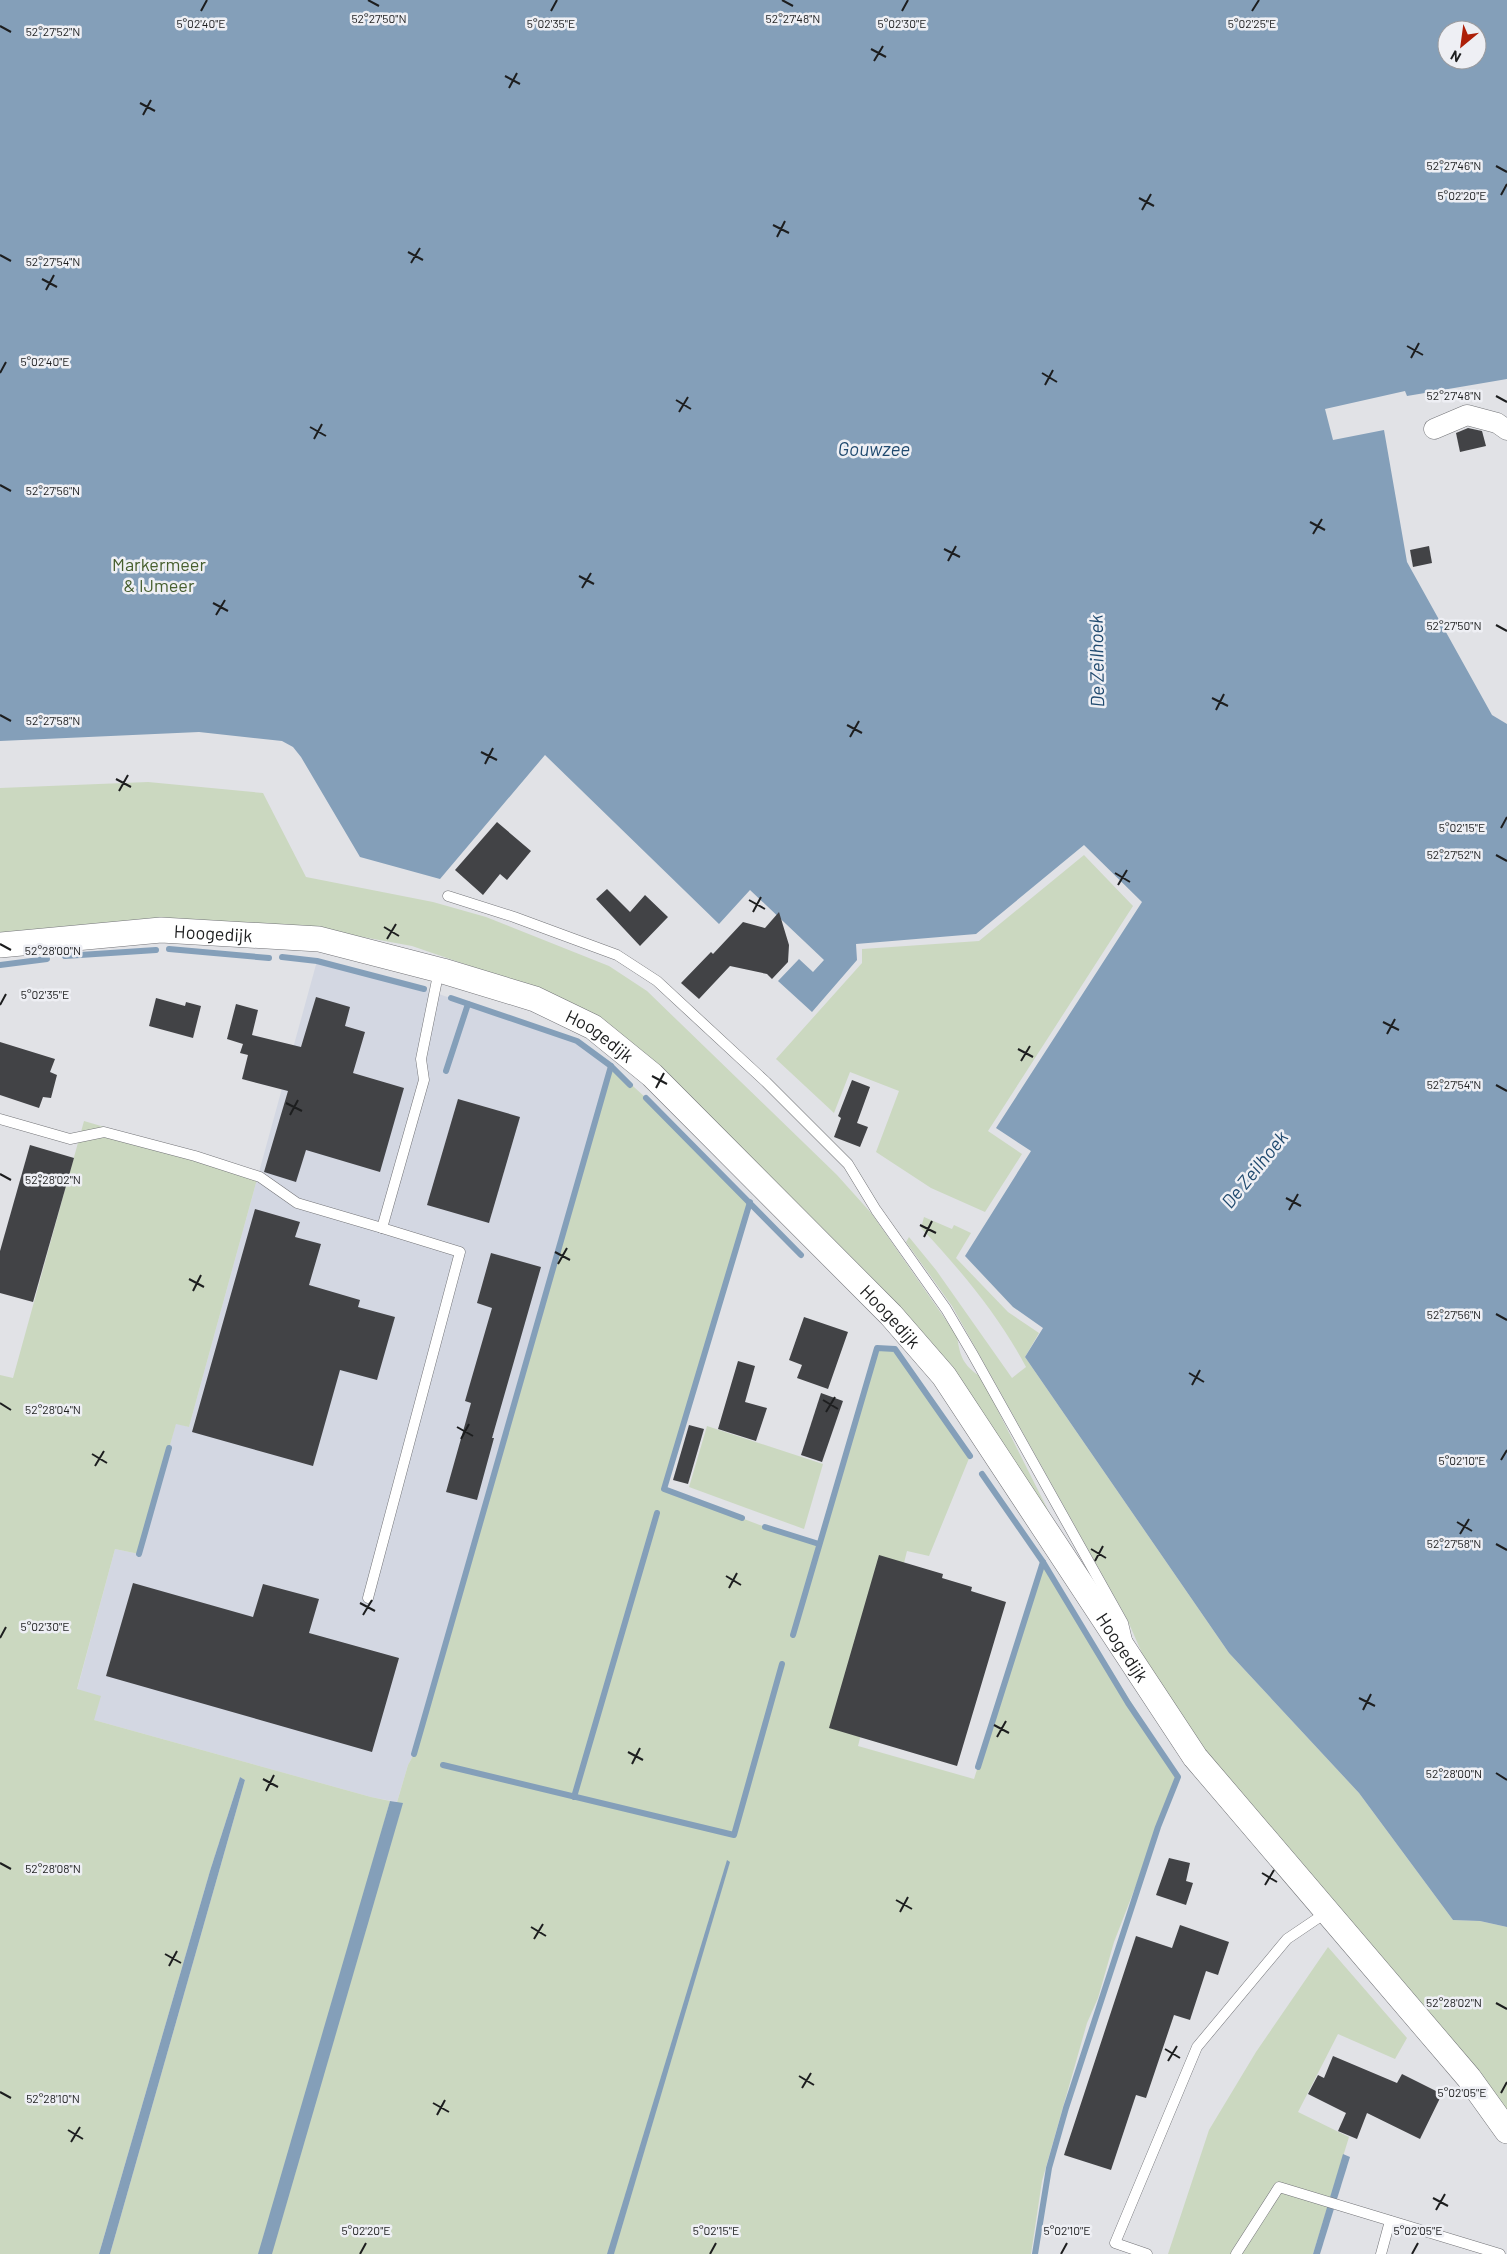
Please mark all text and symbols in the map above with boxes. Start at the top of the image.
text: 52°27'50"N [351,11,407,25]
text: 52°27'48"N [766,11,820,25]
text: 5°02'40"E [176,16,226,30]
text: 5°02'35"E [527,16,575,30]
text: 5°02'30"E [878,16,926,30]
text: 5°02'25"E [1228,16,1276,30]
north arrow [1437,20,1487,70]
text: 52°27'52"N [26,24,80,38]
text: N [1447,47,1464,66]
text: 52°27'46"N [1427,158,1481,172]
text: 5°02'20"E [1437,188,1487,202]
text: 52°27'54"N [26,254,80,268]
text: 5°02'40"E [20,354,70,368]
text: 52°27'48"N [1427,388,1481,402]
water label: Gouwzee [838,437,910,460]
text: 52°27'56"N [26,483,80,497]
park label: Markermeer & IJmeer [112,553,206,596]
water label: De Zeilhoek [1084,614,1108,708]
text: 52°27'50"N [1426,618,1482,632]
text: 52°27'58"N [26,713,80,727]
text: 5°02'15"E [1439,820,1485,834]
text: 52°27'52"N [1427,847,1481,861]
street label: Hoogedijk [173,920,253,946]
text: 52°28'00"N [25,943,81,957]
text: 5°02'35"E [21,987,69,1001]
street label: Hoogedijk [562,1005,638,1067]
text: 52°27'54"N [1427,1077,1481,1091]
water label: De Zeilhoek [1216,1125,1293,1212]
text: 52°28'02"N [25,1172,81,1186]
street label: Hoogedijk [856,1280,925,1352]
text: 52°27'56"N [1427,1307,1481,1321]
text: 52°28'04"N [25,1402,81,1416]
text: 5°02'10"E [1439,1453,1485,1467]
text: 52°27'58"N [1427,1536,1481,1550]
street label: Hoogedijk [1092,1608,1153,1686]
text: 5°02'30"E [21,1619,69,1633]
text: 52°28'00"N [1426,1766,1482,1780]
text: 52°28'08"N [25,1861,81,1875]
text: 52°28'02"N [1426,1995,1482,2009]
text: 5°02'05"E [1438,2085,1486,2099]
text: 52°28'10"N [26,2091,80,2105]
text: 5°02'20"E [341,2223,391,2237]
text: 5°02'15"E [693,2223,739,2237]
text: 5°02'10"E [1044,2223,1090,2237]
text: 5°02'05"E [1394,2223,1442,2237]

